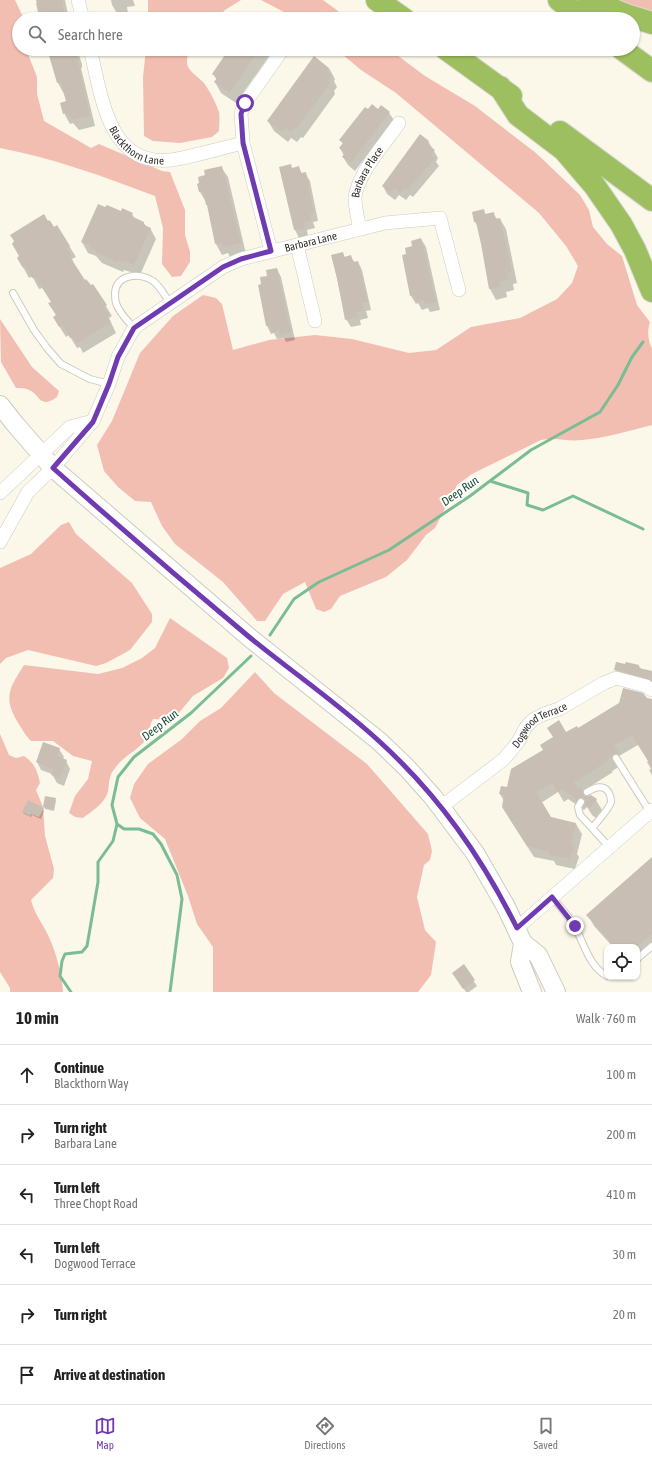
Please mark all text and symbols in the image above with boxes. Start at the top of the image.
search box [12,12,640,56]
icon: search [26,23,48,45]
text: Search here [58,26,123,43]
route start [236,94,254,112]
street label: Blackthorn Lane [107,124,164,166]
street label: Barbara Place [349,144,385,199]
street label: Barbara Lane [283,229,338,254]
water label: Deep Run [439,473,481,509]
street label: Dogwood Terrace [510,700,569,750]
water label: Deep Run [139,706,181,744]
route end [566,917,584,935]
map controls [604,944,640,980]
button: locate [604,944,640,980]
text: 10 min [16,1008,59,1028]
text: Walk · 760 m [576,1011,636,1026]
text: Continue [54,1059,104,1076]
icon: ahead [16,1064,38,1086]
text: 100 m [607,1067,636,1082]
text: Blackthorn Way [54,1076,129,1091]
text: Turn right [54,1119,107,1136]
icon: right [16,1124,38,1146]
text: 200 m [607,1127,636,1142]
text: Barbara Lane [54,1136,117,1151]
text: Turn left [54,1179,100,1196]
icon: left [16,1184,38,1206]
text: 410 m [607,1187,636,1202]
text: Three Chopt Road [54,1196,138,1211]
text: Turn left [54,1239,100,1256]
icon: left [16,1244,38,1266]
text: 30 m [613,1247,636,1262]
text: Dogwood Terrace [54,1256,136,1271]
icon: right [16,1304,38,1326]
text: Turn right [54,1306,107,1323]
text: 20 m [613,1307,636,1322]
icon: arrive [16,1364,38,1386]
text: Arrive at destination [54,1366,165,1383]
tab: Map [94,1415,116,1451]
tab: Directions [304,1415,345,1451]
tab: Saved [534,1415,558,1451]

